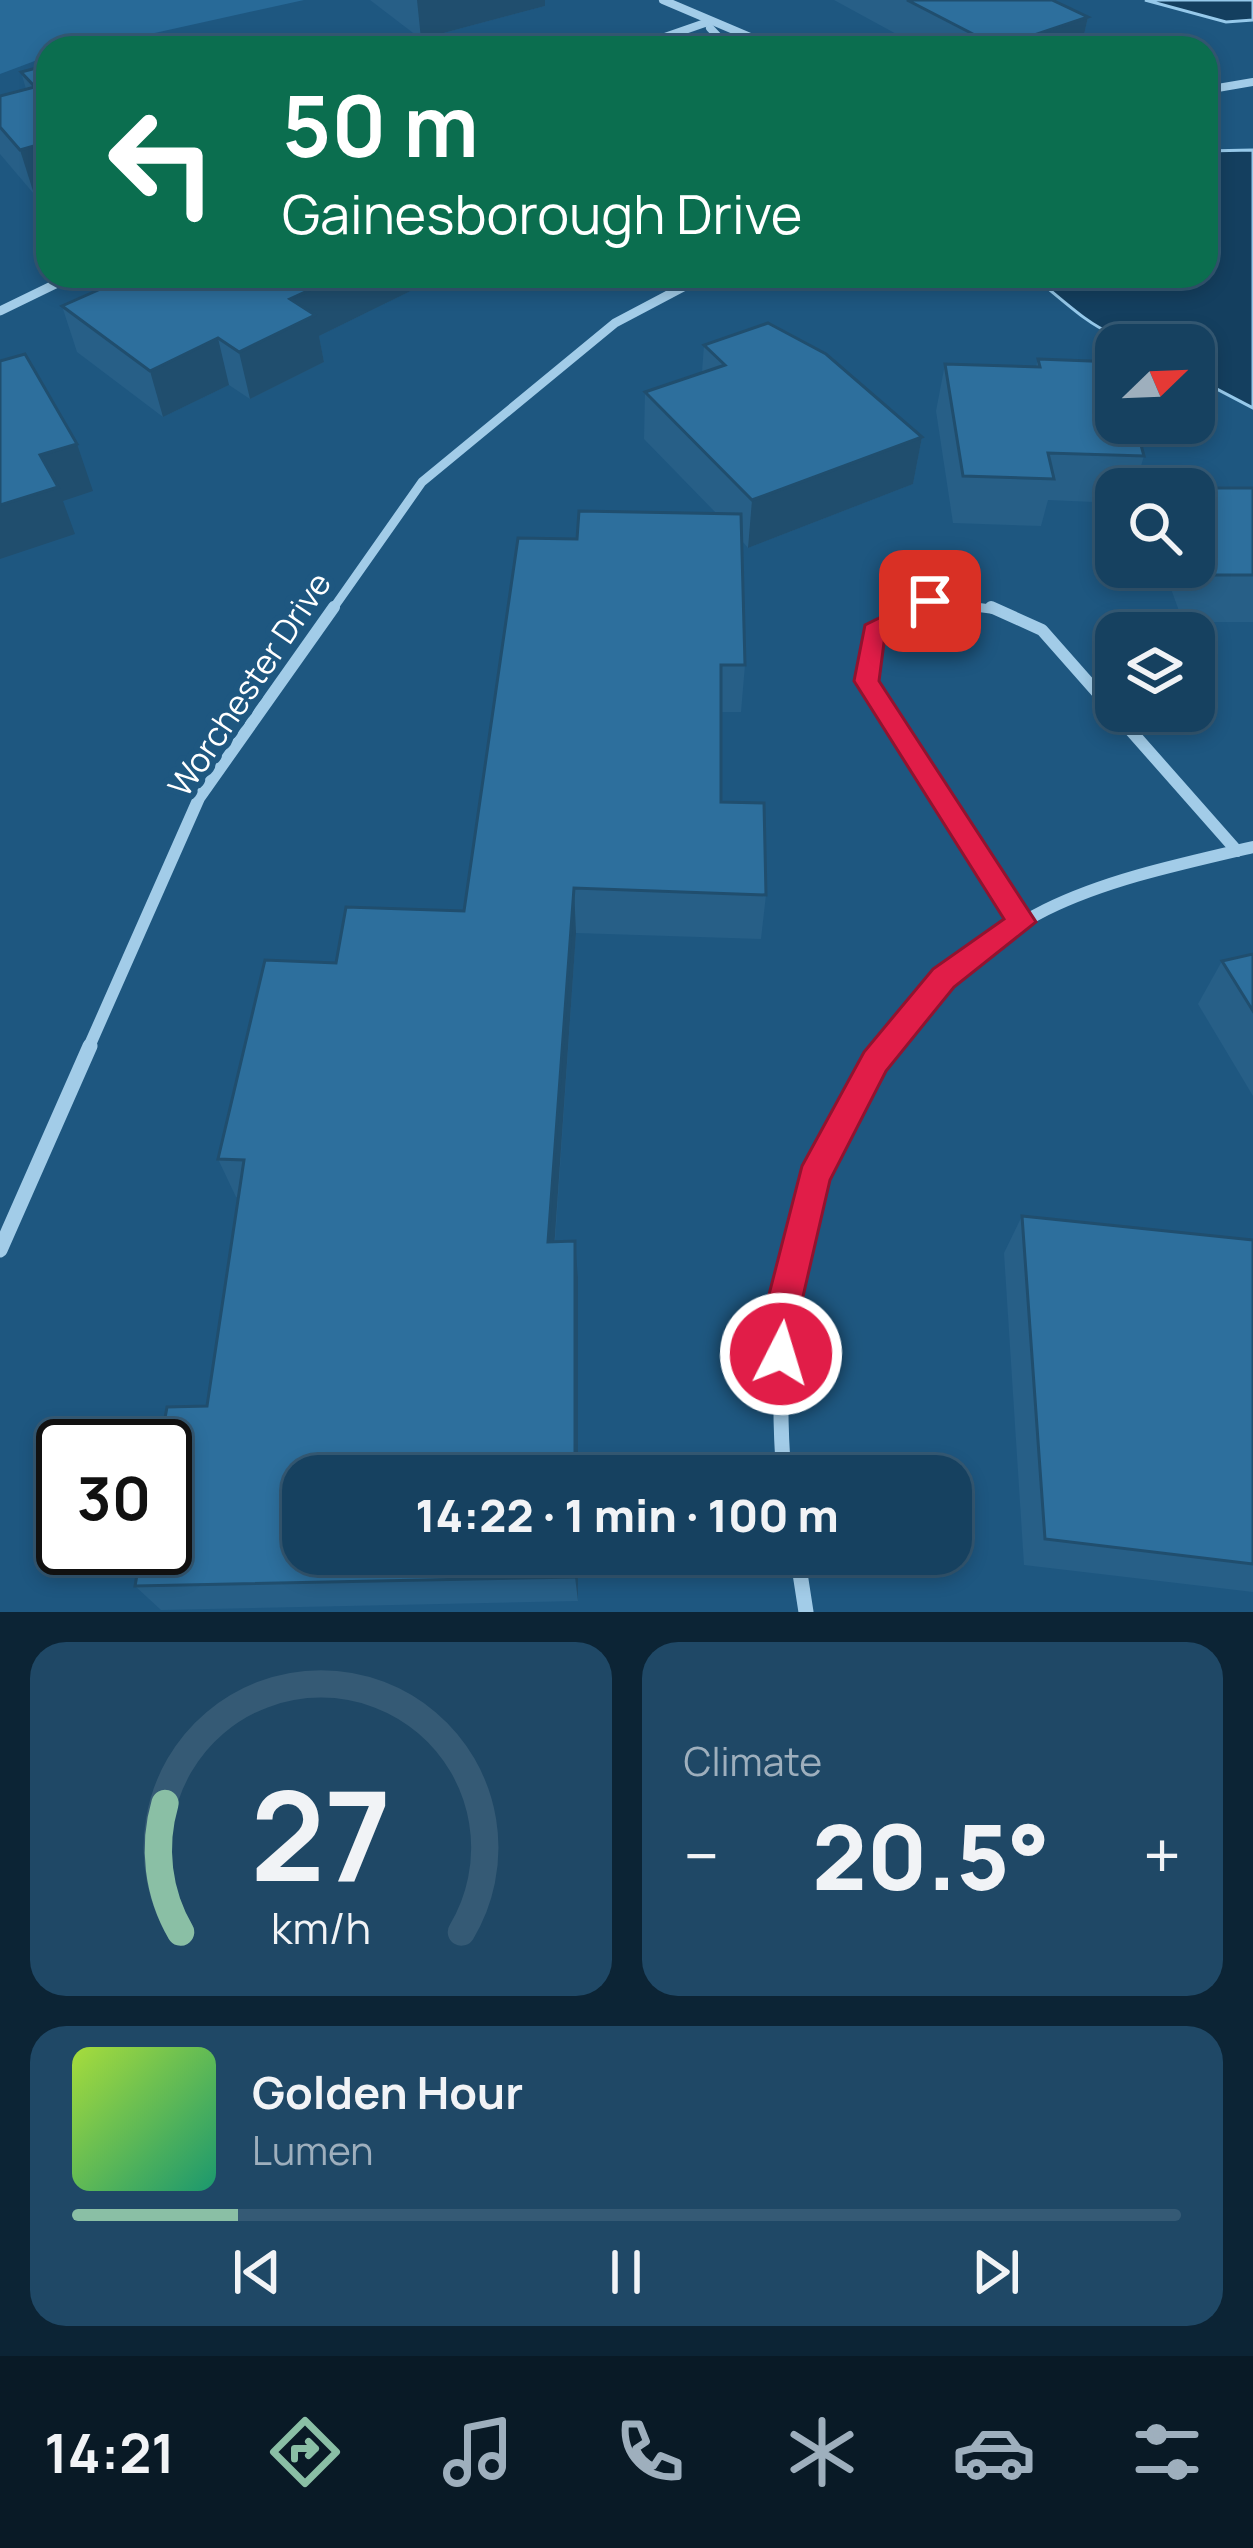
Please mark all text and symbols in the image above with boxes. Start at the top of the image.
text: 50 m [282,67,479,182]
icon: left [84,84,240,240]
text: Gainesborough Drive [282,176,802,250]
north arrow [1095,324,1215,444]
map controls [1095,324,1215,732]
button: search [1095,468,1215,588]
pin [879,550,981,652]
street label: Worchester Drive [157,563,341,805]
icon: arrive [897,568,963,634]
button: layers [1095,612,1215,732]
position arrow [718,1291,844,1417]
speed limit sign: 30 [36,1419,192,1575]
text: 14:22 · 1 min · 100 m [415,1484,839,1546]
text: Climate [684,1734,822,1788]
text: 27 [250,1748,391,1918]
text: 20.5° [812,1794,1050,1917]
text: − [684,1810,719,1900]
text: + [1143,1810,1181,1900]
text: km/h [271,1898,371,1957]
text: Golden Hour [252,2061,523,2123]
text: Lumen [252,2123,373,2177]
icon: previous [224,2239,290,2305]
icon: pause [593,2239,659,2305]
icon: next [963,2239,1029,2305]
icon: directions [263,2410,347,2494]
icon: music [436,2410,520,2494]
icon: phone [608,2410,692,2494]
icon: climate [780,2410,864,2494]
icon: car [952,2410,1036,2494]
icon: filters [1125,2410,1209,2494]
text: 14:21 [44,2415,175,2489]

